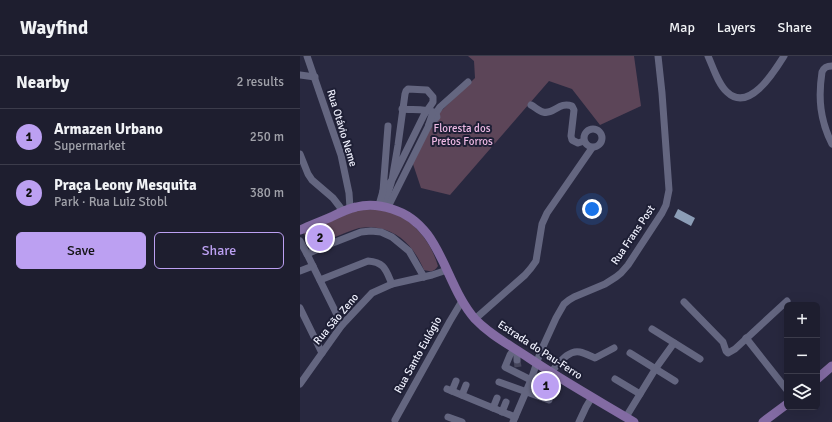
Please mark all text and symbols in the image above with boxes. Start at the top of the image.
text: Wayfind [20,16,88,40]
text: Map [669,19,695,36]
text: Layers [717,19,756,36]
text: Share [778,19,812,36]
text: Nearby [16,72,69,93]
text: 2 results [236,74,284,90]
street label: Rua Otávio Neme [324,88,360,168]
text: Armazen Urbano [54,120,163,138]
park label: Floresta dos Pretos Forros [431,122,493,148]
text: 1 [25,129,33,145]
text: 250 m [250,129,284,145]
text: Supermarket [54,138,126,154]
text: Praça Leony Mesquita [54,176,197,194]
text: 2 [25,185,33,201]
text: 380 m [250,185,284,201]
text: Park · Rua Luiz Stobl [54,194,168,210]
your location [582,199,602,219]
street label: Rua Frans Post [608,203,658,267]
pin: 2 [307,223,333,253]
button: Save [16,232,146,269]
button: Share [154,232,284,269]
street label: Rua São Zeno [311,290,361,347]
map controls [784,302,820,410]
button: + [784,302,820,338]
street label: Rua Santo Eulógio [392,314,445,395]
street label: Estrada do Pau-Ferro [495,318,585,382]
button: − [784,338,820,374]
pin: 1 [533,371,559,401]
button: layers [784,374,820,410]

